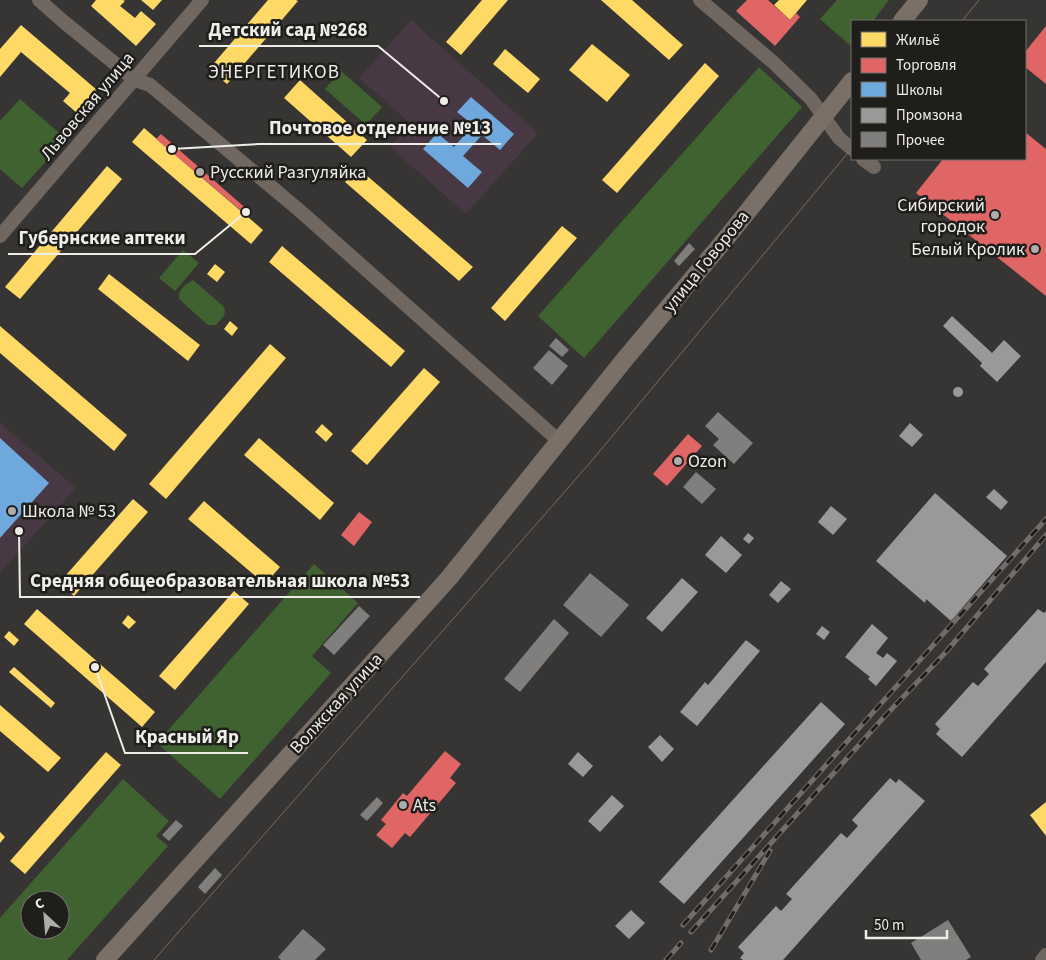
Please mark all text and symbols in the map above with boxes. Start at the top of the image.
callout: Детский сад №268 [199,12,378,46]
text: Детский сад №268 [209,17,368,44]
legend [851,20,1026,160]
text: Жильё [896,30,940,51]
street label: Львовская улица [35,47,140,166]
text: Торговля [896,55,956,76]
district label: ЭНЕРГЕТИКОВ [208,59,340,86]
text: Школы [896,80,943,101]
text: Промзона [896,105,963,126]
callout: Почтовое отделение №13 [259,110,501,144]
text: Почтовое отделение №13 [269,115,491,142]
text: Прочее [896,130,945,151]
place label: Русский Разгуляйка [210,160,366,185]
marker: Русский Разгуляйка [194,166,206,178]
place label: Сибирский городок [897,193,985,239]
street label: улица Говорова [658,205,755,318]
marker: Сибирский городок [989,209,1001,221]
callout: Губернские аптеки [8,220,195,254]
text: Губернские аптеки [19,225,186,252]
place label: Белый Кролик [911,237,1025,262]
marker: Белый Кролик [1029,243,1041,255]
place label: Ozon [688,449,727,474]
marker: Ozon [672,455,684,467]
place label: Школа № 53 [22,499,116,524]
marker: Школа № 53 [6,505,18,517]
callout: Средняя общеобразовательная школа №53 [20,563,420,597]
text: Средняя общеобразовательная школа №53 [30,568,410,595]
street label: Волжская улица [284,647,389,759]
callout: Красный Яр [125,719,248,753]
text: Красный Яр [135,724,239,751]
place label: Ats [413,793,436,818]
marker: Ats [397,799,409,811]
north arrow [20,890,70,940]
text: С [32,893,48,915]
scale bar [866,908,947,940]
text: 50 m [874,915,904,936]

